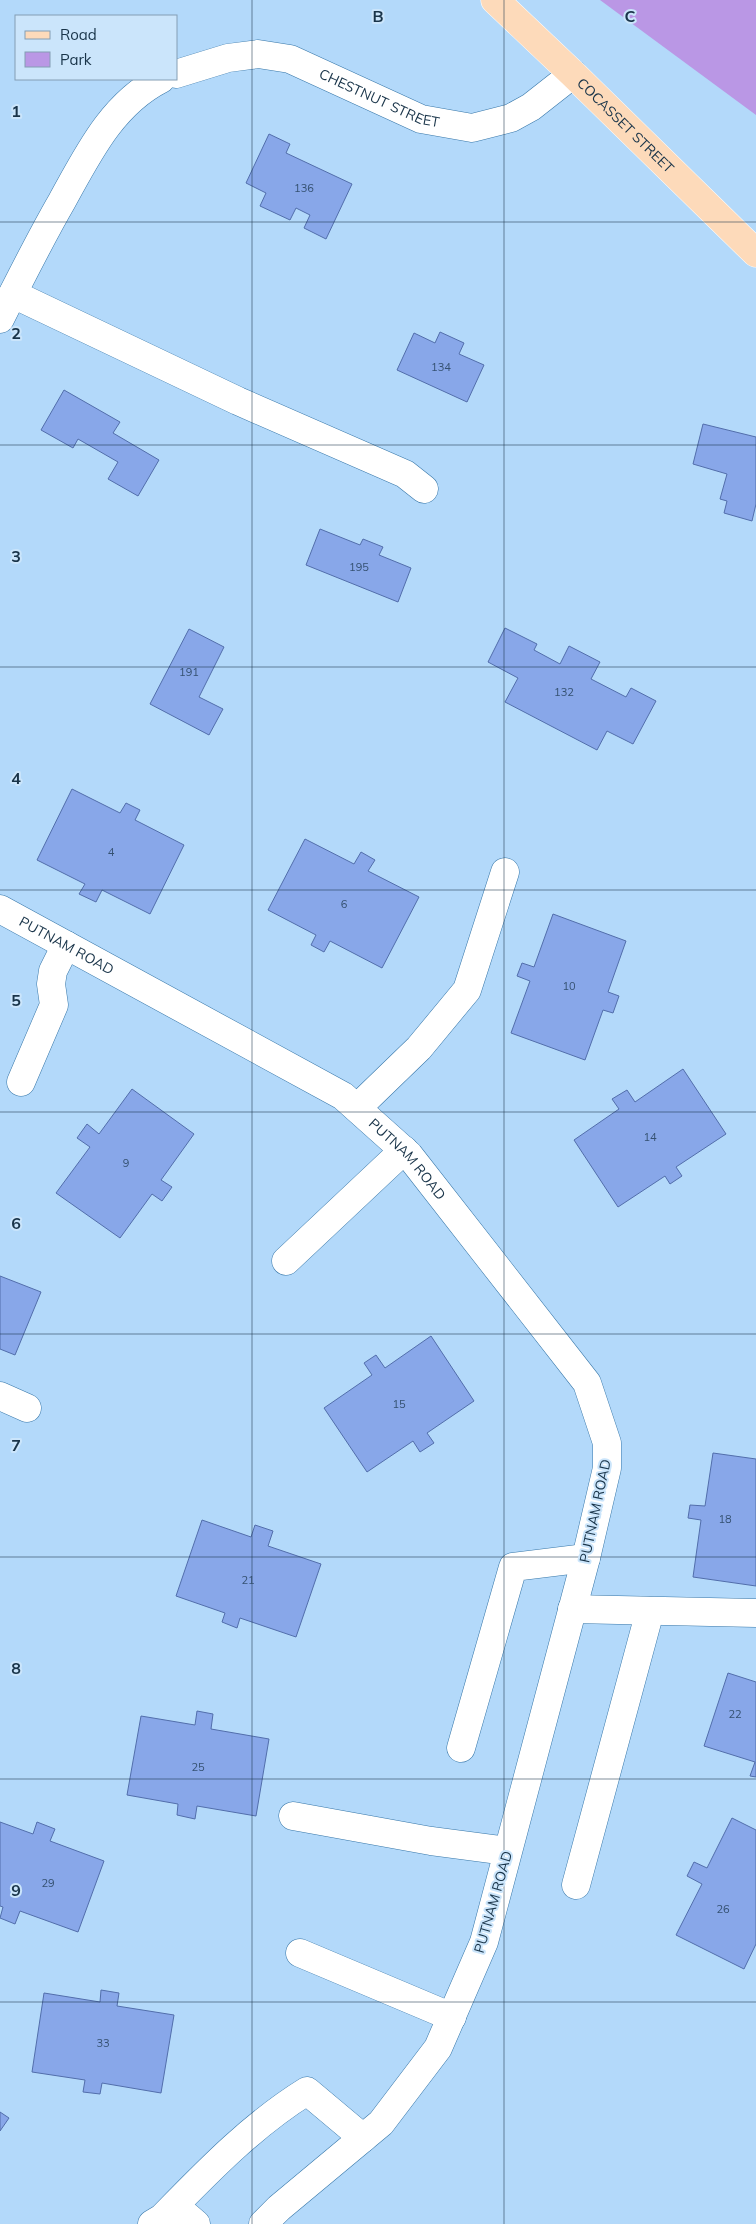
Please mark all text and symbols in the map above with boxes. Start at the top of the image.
text: B [372,6,384,26]
text: C [625,6,636,26]
legend [15,15,178,80]
text: Road [60,25,97,44]
text: Park [60,50,92,69]
street label: CHESTNUT STREET [316,65,441,131]
street label: COCASSET STREET [573,74,678,177]
text: 1 [11,101,21,121]
house number: 136 [294,181,314,195]
text: 2 [11,323,21,343]
house number: 134 [431,360,451,374]
text: 3 [11,546,21,566]
house number: 195 [349,560,369,574]
house number: 191 [179,665,199,679]
house number: 132 [554,685,574,699]
text: 4 [11,768,21,788]
house number: 4 [108,845,115,859]
house number: 6 [341,897,348,911]
street label: PUTNAM ROAD [16,912,117,978]
house number: 10 [562,979,576,993]
text: 5 [11,990,21,1010]
street label: PUTNAM ROAD [365,1114,450,1203]
house number: 14 [643,1130,657,1144]
house number: 9 [123,1156,129,1170]
text: 6 [11,1213,21,1233]
house number: 15 [392,1397,406,1411]
text: 7 [11,1435,21,1455]
street label: PUTNAM ROAD [575,1458,615,1564]
house number: 18 [718,1512,732,1526]
house number: 21 [241,1573,255,1587]
text: 8 [11,1658,21,1678]
house number: 22 [728,1707,742,1721]
house number: 25 [191,1760,205,1774]
street label: PUTNAM ROAD [470,1849,516,1955]
house number: 29 [41,1876,55,1890]
text: 9 [11,1880,21,1900]
house number: 26 [716,1902,730,1916]
house number: 33 [96,2036,110,2050]

